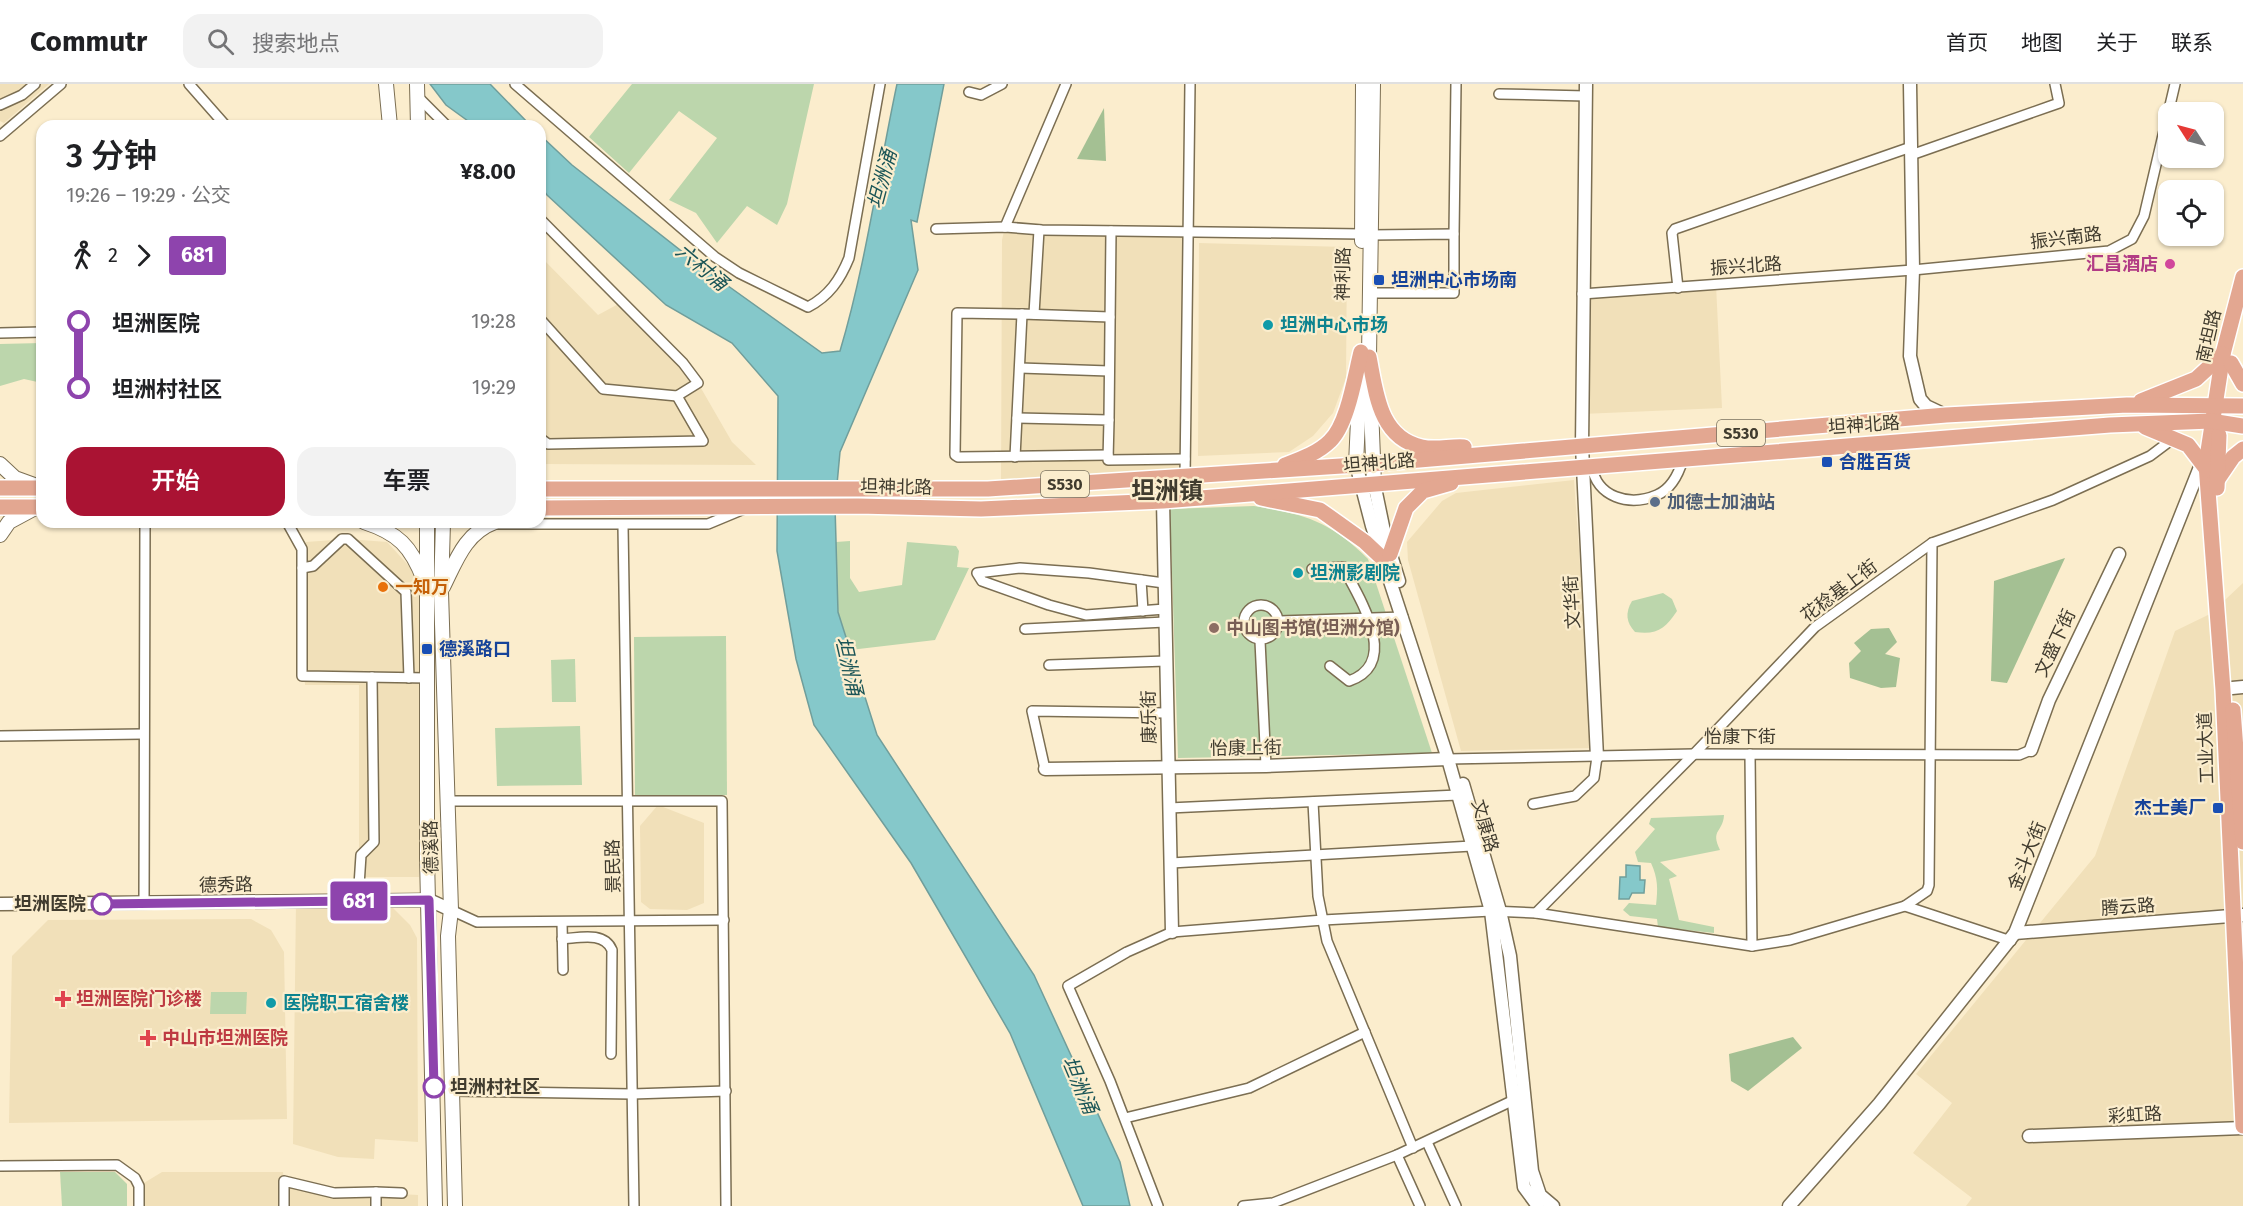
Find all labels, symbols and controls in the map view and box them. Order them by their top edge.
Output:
search box [183,14,603,68]
text: Commutr [30,25,147,58]
icon: search [204,25,237,58]
text: 搜索地点 [252,30,340,57]
text: 首页 [1946,30,1988,56]
text: 地图 [2021,30,2063,56]
text: 关于 [2096,30,2138,56]
text: 联系 [2171,30,2213,56]
north arrow [2158,102,2224,168]
map controls [2158,102,2224,246]
text: 3 分钟 [66,136,157,176]
water label: 坦洲涌 [863,145,902,211]
text: ¥8.00 [460,158,516,185]
button: locate [2158,180,2224,246]
text: 19:26 – 19:29 · 公交 [66,183,231,207]
street label: 振兴南路 [2029,223,2103,253]
icon: walk [66,239,99,272]
icon: forward [127,239,160,272]
water label: 六村涌 [671,239,734,297]
text: 681 [181,242,214,268]
text: 2 [108,243,118,267]
street label: 神利路 [1332,247,1354,301]
street label: 振兴北路 [1709,253,1783,279]
place label: 汇昌酒店 [2086,253,2158,275]
marker: 汇昌酒店 [2163,257,2177,271]
place label: 坦洲中心市场南 [1391,269,1517,291]
marker: 坦洲中心市场南 [1372,273,1386,287]
street label: 南坦路 [2192,307,2226,365]
text: 19:28 [471,309,516,333]
text: 坦洲医院 [112,310,200,337]
place label: 坦洲中心市场 [1280,314,1388,336]
marker: 坦洲中心市场 [1261,318,1275,332]
text: 19:29 [472,375,516,399]
text: 坦洲村社区 [112,376,222,403]
street label: 坦神北路 [1827,412,1901,438]
road number: S530 [1717,420,1765,446]
button: 开始 [66,447,285,516]
button: 车票 [297,447,516,516]
street label: 坦神北路 [1342,449,1416,477]
place label: 合胜百货 [1839,451,1911,473]
marker: 合胜百货 [1820,455,1834,469]
road number: S530 [1041,471,1089,497]
street label: 坦神北路 [860,475,932,499]
district label: 坦洲镇 [1131,477,1203,505]
place label: 加德士加油站 [1667,491,1775,513]
marker: 加德士加油站 [1648,495,1662,509]
street label: 花稔基上街 [1796,555,1882,627]
place label: 坦洲影剧院 [1310,562,1400,584]
marker: 坦洲影剧院 [1291,566,1305,580]
street label: 文华街 [1560,574,1584,630]
place label: 一知万 [395,576,449,598]
marker: 一知万 [376,580,390,594]
street label: 文盛下街 [2030,606,2080,680]
place label: 中山图书馆(坦洲分馆) [1226,617,1400,639]
marker: 中山图书馆(坦洲分馆) [1207,621,1221,635]
water label: 坦洲涌 [831,634,868,700]
place label: 德溪路口 [439,638,511,660]
marker: 德溪路口 [420,642,434,656]
street label: 康乐街 [1138,690,1160,744]
street label: 工业大道 [2194,712,2218,784]
street label: 怡康下街 [1704,726,1776,748]
street label: 怡康上街 [1210,736,1282,760]
street label: 文康路 [1467,797,1503,855]
place label: 杰士美厂 [2134,797,2206,819]
marker: 杰士美厂 [2211,801,2225,815]
street label: 金斗大街 [2003,819,2051,893]
street label: 德溪路 [420,820,442,874]
street label: 景民路 [602,839,624,893]
street label: 德秀路 [199,874,253,896]
line badge: 681 [324,882,394,920]
text: 681 [342,888,376,914]
place label: 坦洲医院 [14,893,86,915]
marker: 坦洲医院 [91,893,113,915]
street label: 腾云路 [2100,894,2156,920]
place label: 坦洲医院门诊楼 [76,988,202,1010]
marker: 坦洲医院门诊楼 [54,990,72,1008]
place label: 医院职工宿舍楼 [283,992,409,1014]
marker: 医院职工宿舍楼 [264,996,278,1010]
place label: 中山市坦洲医院 [162,1027,288,1049]
marker: 中山市坦洲医院 [139,1029,157,1047]
water label: 坦洲涌 [1057,1053,1104,1119]
marker: 坦洲村社区 [423,1076,445,1098]
place label: 坦洲村社区 [450,1076,540,1098]
street label: 彩虹路 [2107,1103,2163,1127]

